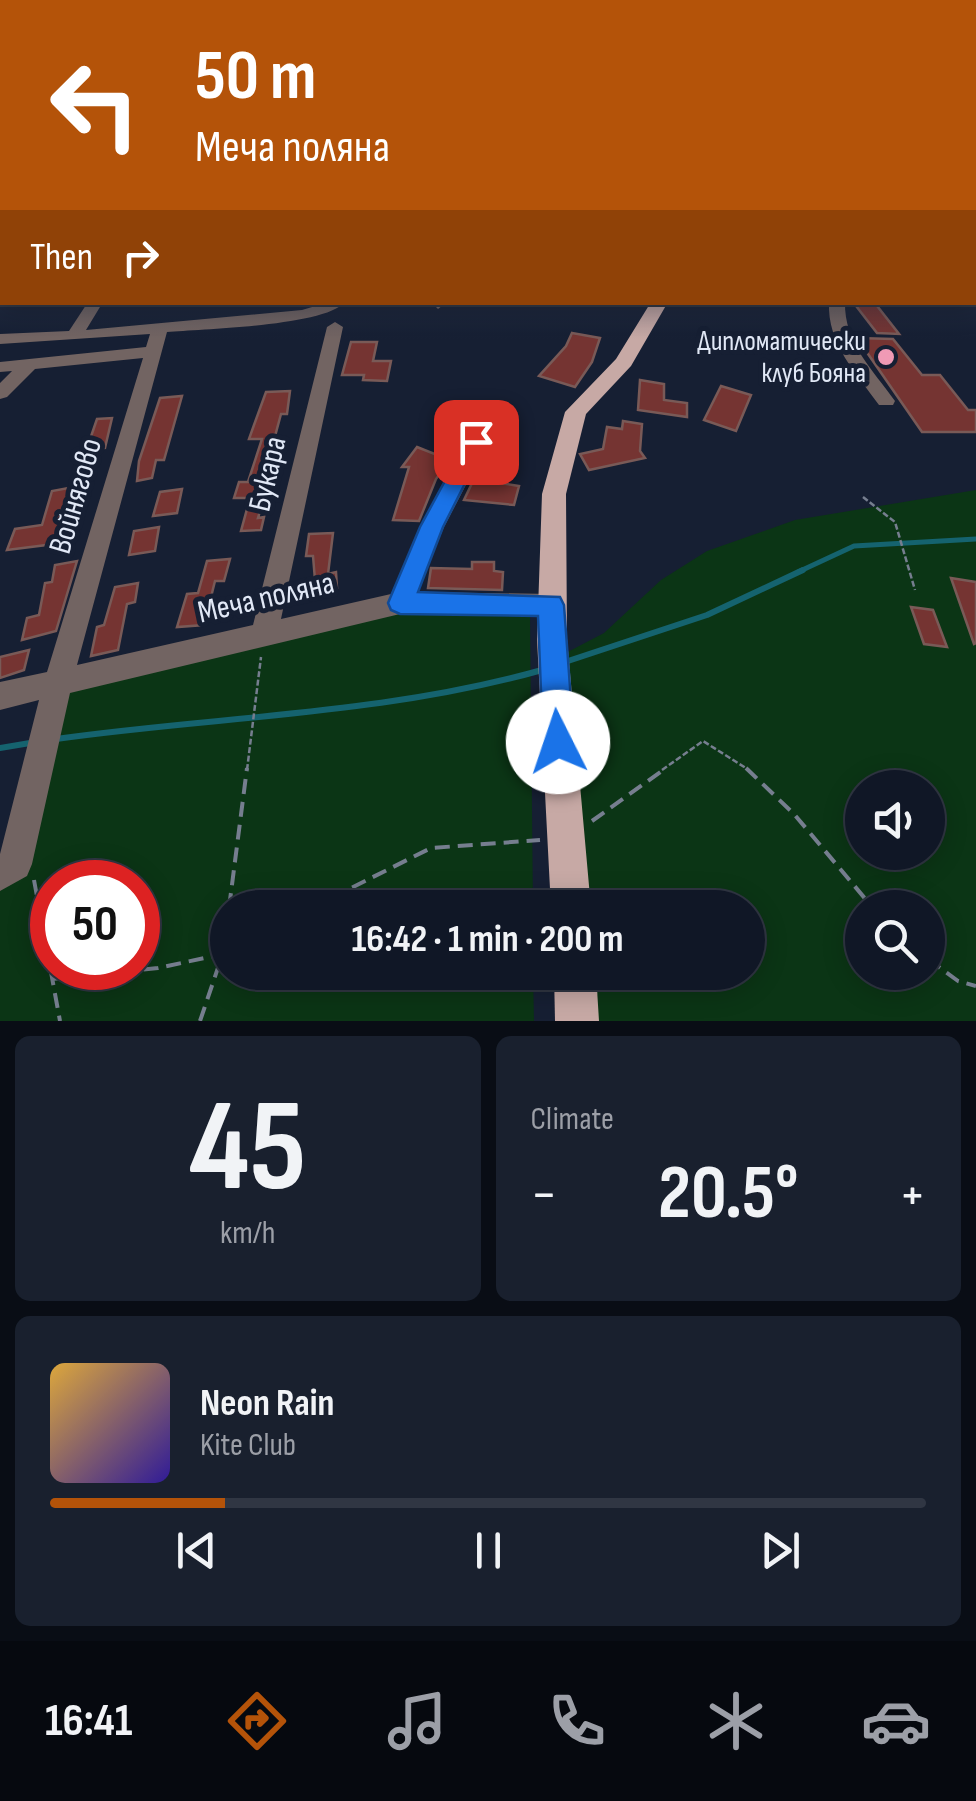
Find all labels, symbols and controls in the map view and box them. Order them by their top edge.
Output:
text: 50 m [195,35,316,119]
icon: left [30,40,160,170]
text: Меча поляна [195,120,390,175]
icon: right [113,230,168,285]
text: Then [30,235,93,280]
place label: Дипломатически клуб Бояна [697,325,866,390]
marker: Дипломатически клуб Бояна [875,346,897,368]
pin [434,400,519,485]
icon: arrive [449,415,504,470]
street label: Букара [240,433,296,515]
street label: Войнягово [41,434,111,558]
street label: Меча поляна [194,563,338,633]
position arrow [506,690,610,794]
map controls [845,770,945,990]
button: sound [845,770,945,870]
speed limit sign: 50 [30,860,160,990]
button: search [845,890,945,990]
text: 16:42 · 1 min · 200 m [351,917,624,962]
text: 45 [189,1071,307,1227]
text: Climate [531,1100,614,1139]
text: 20.5° [658,1149,798,1240]
text: − [531,1162,557,1229]
text: + [899,1162,926,1229]
text: km/h [220,1214,275,1253]
text: Neon Rain [200,1381,334,1426]
text: Kite Club [200,1426,296,1465]
icon: previous [169,1523,224,1578]
icon: pause [461,1523,516,1578]
icon: next [753,1523,808,1578]
icon: directions [222,1686,292,1756]
icon: music [382,1686,452,1756]
icon: phone [542,1686,612,1756]
icon: climate [701,1686,771,1756]
icon: car [861,1686,931,1756]
text: 16:41 [45,1694,132,1749]

